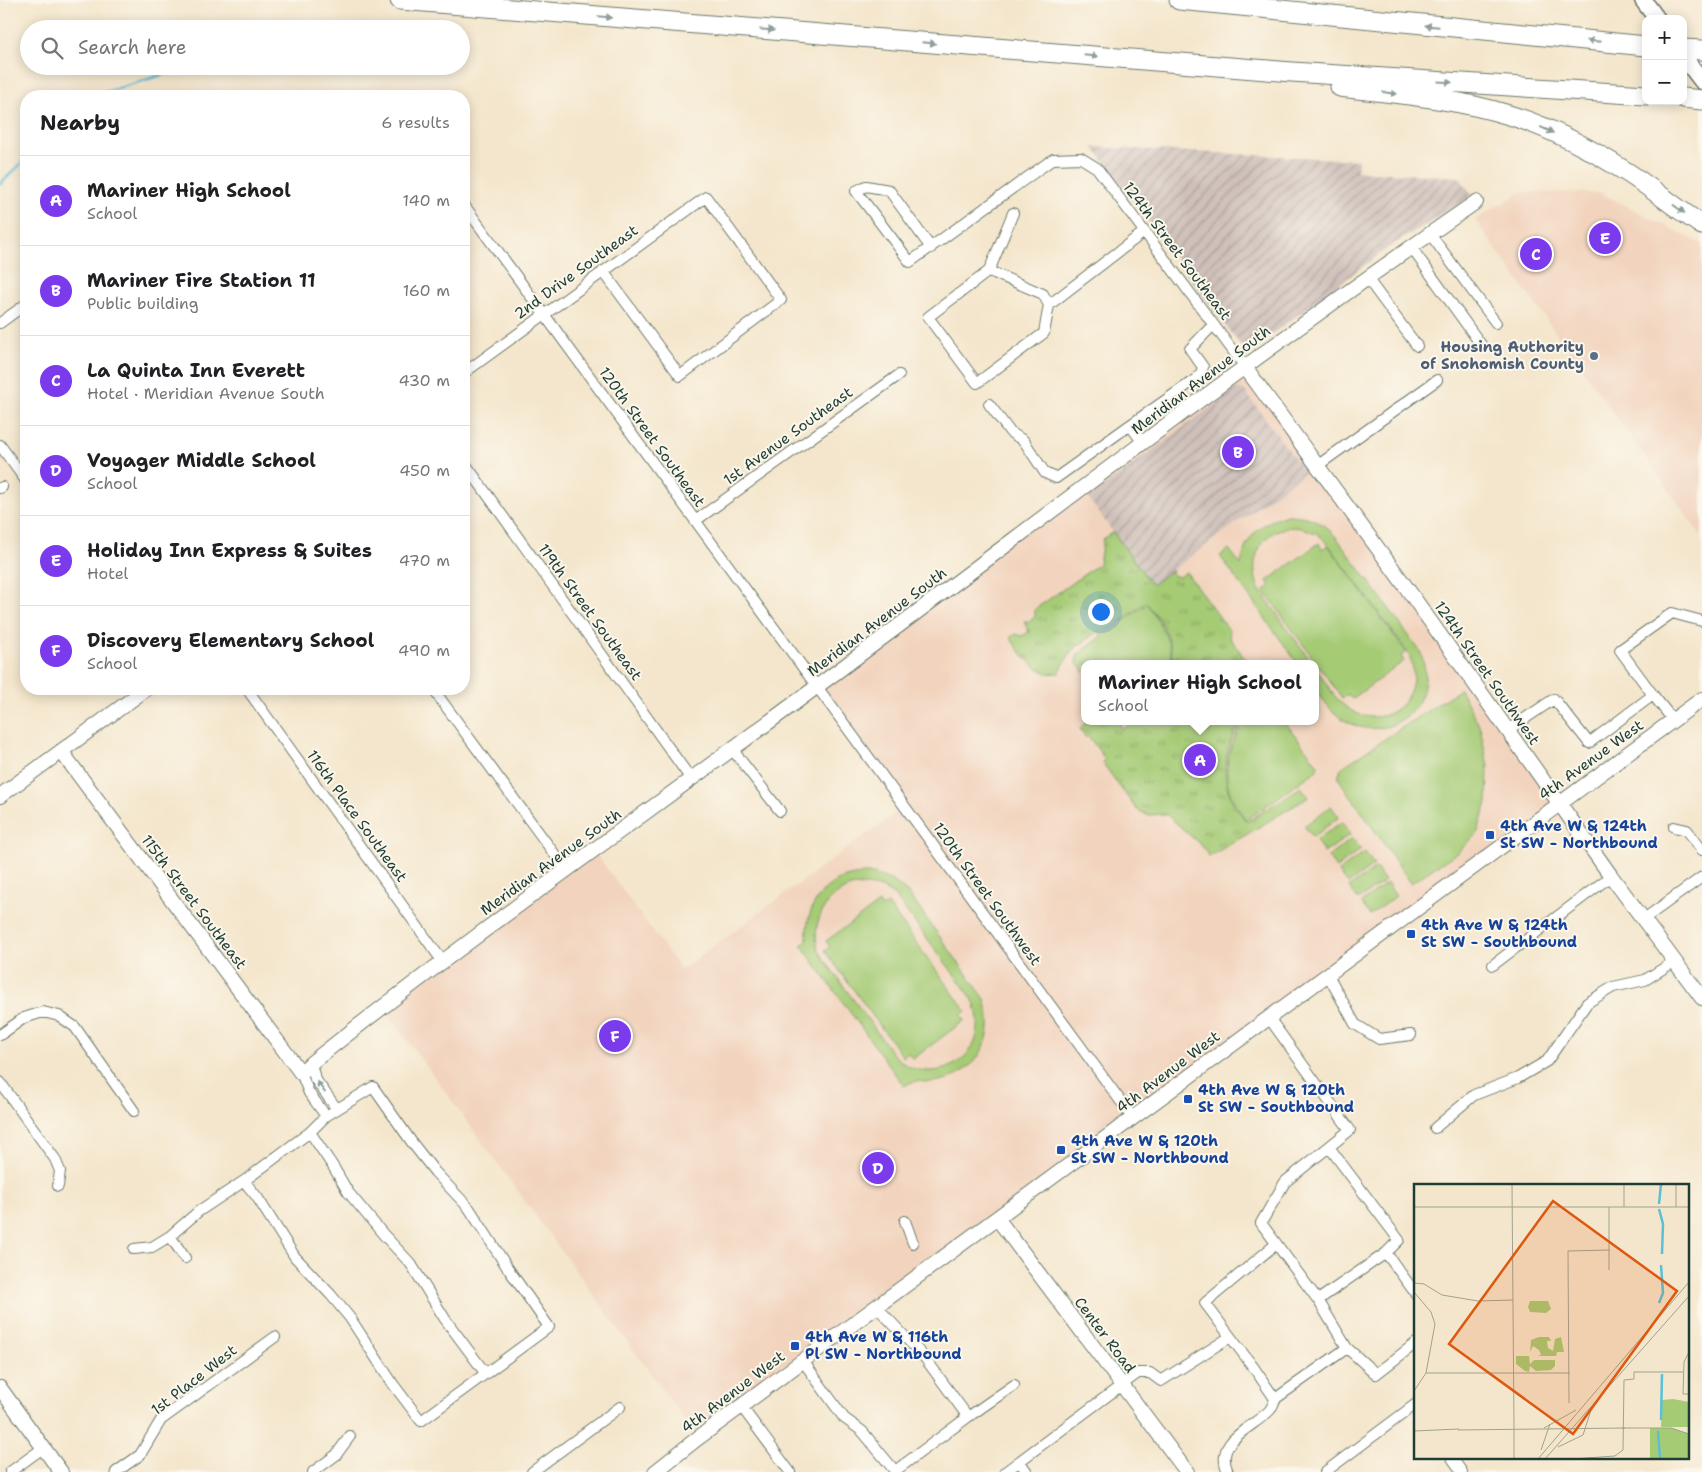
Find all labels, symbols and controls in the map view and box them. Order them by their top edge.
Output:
one-way arrow [598,13,614,21]
map controls [1642,15,1687,105]
button: + [1642,15,1687,60]
search box [20,20,470,75]
one-way arrow [1424,21,1440,29]
one-way arrow [760,26,776,34]
icon: search [38,34,66,62]
text: Search here [78,35,187,60]
one-way arrow [1585,37,1601,45]
one-way arrow [922,39,938,47]
one-way arrow [1084,52,1100,60]
button: − [1642,60,1687,105]
one-way arrow [1437,79,1453,87]
one-way arrow [1382,89,1398,97]
text: Nearby [40,109,120,137]
text: 6 results [381,112,450,133]
one-way arrow [1540,126,1555,134]
text: Mariner High School [87,178,291,203]
street label: 124th Street Southeast [1118,178,1236,324]
text: A [50,190,62,211]
text: 140 m [403,190,450,211]
text: School [87,203,137,224]
one-way arrow [1672,204,1685,214]
pin: E [1589,219,1621,257]
street label: 2nd Drive Southeast [510,220,642,324]
pin: C [1520,235,1552,273]
text: Mariner Fire Station 11 [87,268,316,293]
text: B [51,280,61,301]
text: 160 m [403,280,450,301]
text: Public building [87,293,199,314]
street label: Meridian Avenue South [1127,321,1275,439]
place label: Housing Authority of Snohomish County [1420,337,1584,374]
marker: Housing Authority of Snohomish County [1588,350,1600,362]
text: La Quinta Inn Everett [87,358,305,383]
street label: 120th Street Southeast [594,363,710,511]
text: C [51,370,61,391]
text: 430 m [399,370,450,391]
street label: 1st Avenue Southeast [719,382,857,490]
text: Hotel · Meridian Avenue South [87,383,325,404]
pin: B [1222,433,1254,471]
text: Voyager Middle School [87,448,316,473]
text: D [50,460,62,481]
text: 450 m [399,460,450,481]
text: School [87,473,137,494]
text: Holiday Inn Express & Suites [87,538,372,563]
street label: 119th Street Southeast [534,540,646,684]
text: E [51,550,61,571]
text: 470 m [399,550,450,571]
text: Hotel [87,563,128,584]
street label: Meridian Avenue South [803,563,951,681]
street label: 124th Street Southwest [1430,597,1544,749]
your location [1088,599,1114,625]
text: Discovery Elementary School [87,628,374,653]
text: F [51,640,61,661]
text: 490 m [398,640,450,661]
text: School [87,653,137,674]
popup [1081,660,1319,725]
text: Mariner High School [1098,670,1302,695]
text: School [1098,695,1148,716]
street label: 4th Avenue West [1535,715,1647,805]
pin: A [1184,741,1216,779]
street label: 116th Place Southeast [302,746,412,886]
street label: Meridian Avenue South [476,804,626,920]
place label: 4th Ave W & 124th St SW - Northbound [1500,816,1658,853]
street label: 120th Street Southwest [928,819,1046,969]
marker: 4th Ave W & 124th St SW - Northbound [1484,829,1496,841]
street label: 115th Street Southeast [137,831,251,973]
place label: 4th Ave W & 124th St SW - Southbound [1421,915,1577,952]
marker: 4th Ave W & 124th St SW - Southbound [1405,928,1417,940]
pin: F [599,1017,631,1055]
street label: 4th Avenue West [1112,1026,1224,1118]
place label: 4th Ave W & 120th St SW - Southbound [1198,1080,1354,1117]
one-way arrow [316,1081,326,1094]
marker: 4th Ave W & 120th St SW - Southbound [1182,1093,1194,1105]
place label: 4th Ave W & 120th St SW - Northbound [1071,1131,1229,1168]
marker: 4th Ave W & 120th St SW - Northbound [1055,1144,1067,1156]
pin: D [862,1149,894,1187]
inset map [1414,1184,1690,1460]
street label: Center Road [1070,1293,1141,1378]
place label: 4th Ave W & 116th Pl SW - Northbound [805,1327,962,1364]
street label: 1st Place West [147,1340,241,1420]
marker: 4th Ave W & 116th Pl SW - Northbound [789,1340,801,1352]
street label: 4th Avenue West [677,1346,789,1438]

